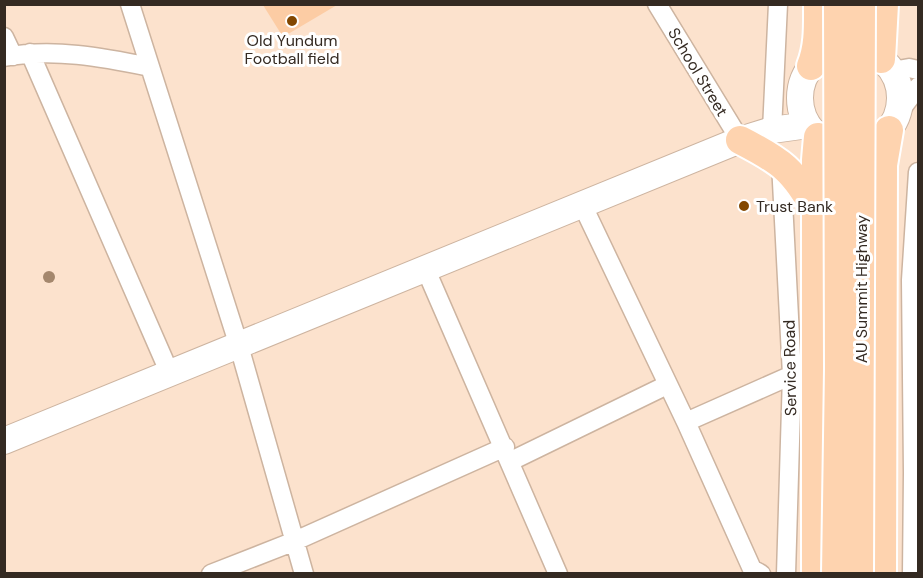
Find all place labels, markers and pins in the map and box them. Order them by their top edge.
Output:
marker: Old Yundum Football field [285,14,299,28]
place label: Old Yundum Football field [245,30,339,69]
place label: Trust Bank [756,196,833,217]
marker: Trust Bank [737,199,751,213]

